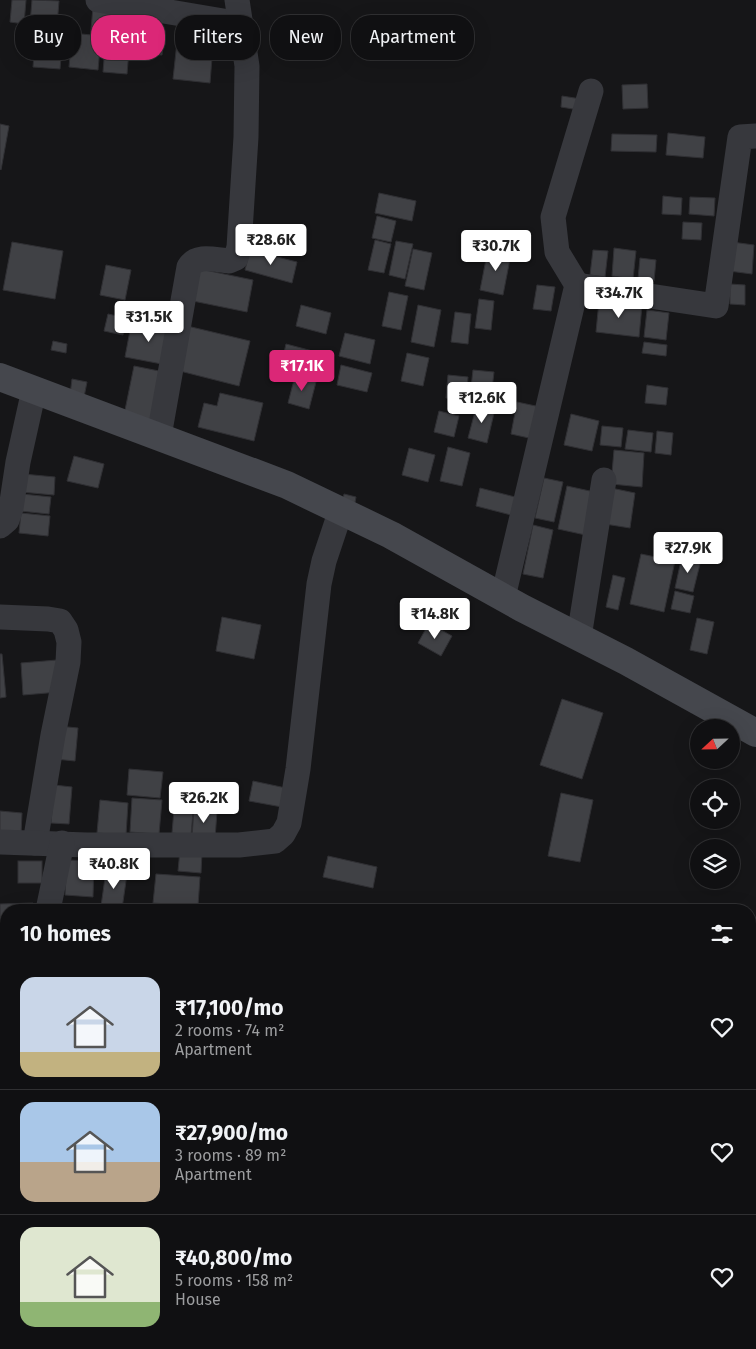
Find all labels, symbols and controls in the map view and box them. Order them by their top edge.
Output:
chip: Buy [15,15,81,60]
chip: Rent [91,15,165,60]
chip: Filters [175,15,260,60]
chip: New [270,15,341,60]
chip: Apartment [351,15,474,60]
pin: ₹28.6K [230,224,312,266]
text: ₹28.6K [246,230,296,249]
pin: ₹30.7K [455,230,537,272]
text: ₹30.7K [472,236,520,255]
pin: ₹34.7K [578,276,660,319]
text: ₹34.7K [595,283,643,302]
pin: ₹31.5K [108,300,190,343]
text: ₹31.5K [126,307,172,326]
pin: ₹17.1K [261,350,343,392]
text: ₹17.1K [280,356,324,375]
pin: ₹12.6K [441,382,523,424]
text: ₹12.6K [458,388,506,407]
pin: ₹27.9K [647,532,729,574]
text: ₹27.9K [665,538,711,557]
pin: ₹14.8K [394,598,476,640]
text: ₹14.8K [411,604,459,623]
north arrow [690,719,740,769]
map controls [690,719,740,889]
button: locate [690,779,740,829]
pin: ₹26.2K [163,782,245,824]
text: ₹26.2K [180,788,228,807]
button: layers [690,839,740,889]
pin: ₹40.8K [73,848,155,890]
text: ₹40.8K [89,854,139,873]
icon: filters [708,920,736,948]
text: 10 homes [20,921,111,947]
text: ₹17,100/mo [175,995,284,1021]
icon: home [60,997,120,1057]
icon: heart [708,1013,736,1041]
text: 2 rooms · 74 m² [175,1021,284,1040]
text: Apartment [175,1040,252,1059]
text: ₹27,900/mo [175,1120,288,1146]
icon: home [60,1122,120,1182]
icon: heart [708,1138,736,1166]
text: 3 rooms · 89 m² [175,1146,286,1165]
text: Apartment [175,1165,252,1184]
text: ₹40,800/mo [175,1245,292,1271]
icon: home [60,1247,120,1307]
icon: heart [708,1263,736,1291]
text: 5 rooms · 158 m² [175,1271,293,1290]
text: House [175,1290,221,1309]

